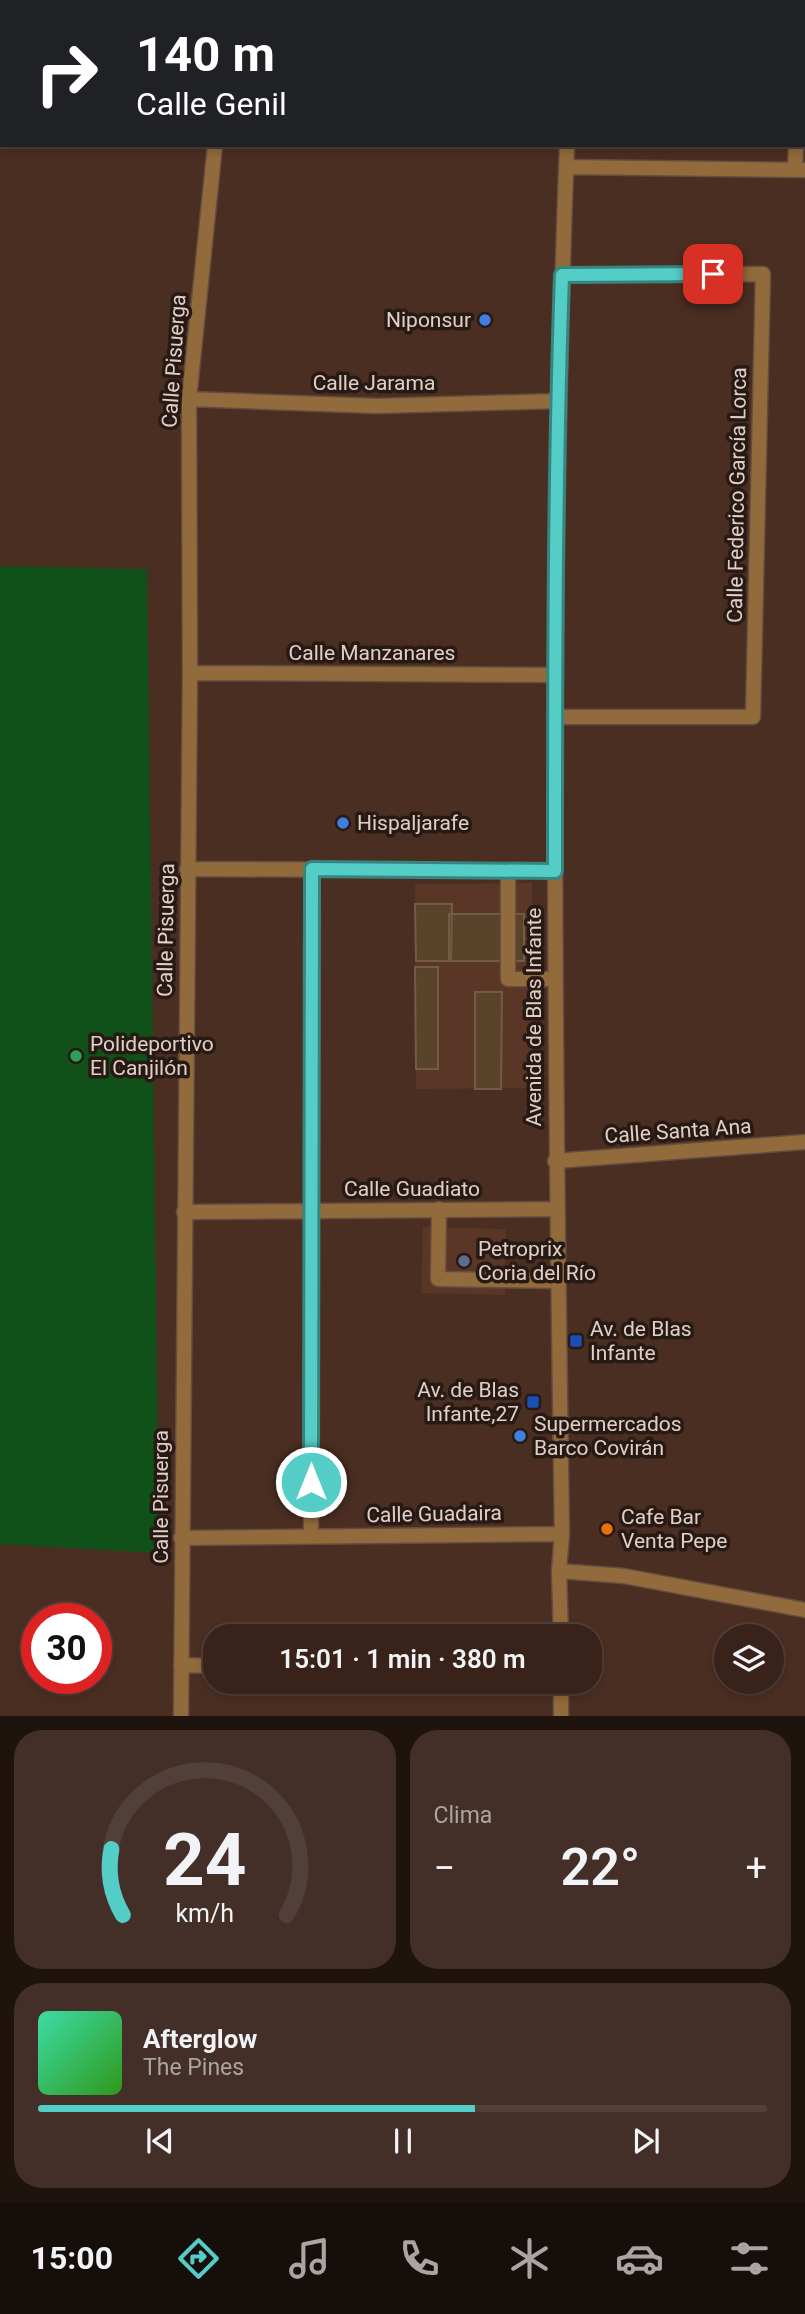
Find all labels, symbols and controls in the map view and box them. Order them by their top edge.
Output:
text: 140 m [136,26,275,83]
icon: right [21,28,112,119]
text: Calle Genil [136,85,287,123]
pin [683,244,743,304]
icon: arrive [694,255,732,293]
street label: Calle Pisuerga [157,293,191,429]
place label: Niponsur [386,308,471,332]
marker: Niponsur [477,312,493,328]
street label: Calle Federico García Lorca [723,367,751,623]
street label: Calle Jarama [313,371,435,395]
street label: Calle Manzanares [289,641,455,665]
place label: Hispaljarafe [357,811,469,835]
marker: Hispaljarafe [335,815,351,831]
street label: Calle Pisuerga [153,863,179,997]
street label: Avenida de Blas Infante [522,907,546,1127]
place label: Polideportivo El Canjilón [90,1032,214,1080]
marker: Polideportivo El Canjilón [68,1048,84,1064]
street label: Calle Santa Ana [604,1114,752,1148]
street label: Calle Guadiato [344,1177,480,1201]
place label: Petroprix Coria del Río [478,1237,596,1285]
marker: Petroprix Coria del Río [456,1253,472,1269]
place label: Av. de Blas Infante [590,1317,692,1365]
marker: Av. de Blas Infante [568,1333,584,1349]
place label: Av. de Blas Infante,27 [417,1378,519,1426]
marker: Av. de Blas Infante,27 [525,1394,541,1410]
place label: Supermercados Barco Covirán [534,1412,682,1460]
marker: Supermercados Barco Covirán [512,1428,528,1444]
street label: Calle Pisuerga [149,1430,173,1564]
position arrow [274,1445,348,1519]
street label: Calle Guadaira [366,1501,502,1527]
place label: Cafe Bar Venta Pepe [621,1505,727,1553]
marker: Cafe Bar Venta Pepe [599,1521,615,1537]
speed limit sign: 30 [21,1603,112,1694]
map controls [714,1624,784,1694]
button: layers [714,1624,784,1694]
text: 15:01 · 1 min · 380 m [279,1644,526,1674]
text: Clima [434,1802,492,1829]
text: 24 [163,1818,247,1904]
text: 22° [561,1837,640,1898]
text: − [434,1846,455,1890]
text: + [745,1846,767,1890]
text: km/h [175,1899,234,1928]
text: Afterglow [143,2024,257,2054]
text: The Pines [143,2054,244,2081]
icon: previous [141,2122,179,2160]
icon: pause [384,2122,422,2160]
icon: next [627,2122,665,2160]
icon: directions [174,2234,223,2283]
icon: music [285,2234,334,2283]
icon: phone [395,2234,444,2283]
icon: climate [505,2234,554,2283]
icon: car [615,2234,664,2283]
icon: filters [725,2234,774,2283]
text: 15:00 [31,2239,113,2277]

